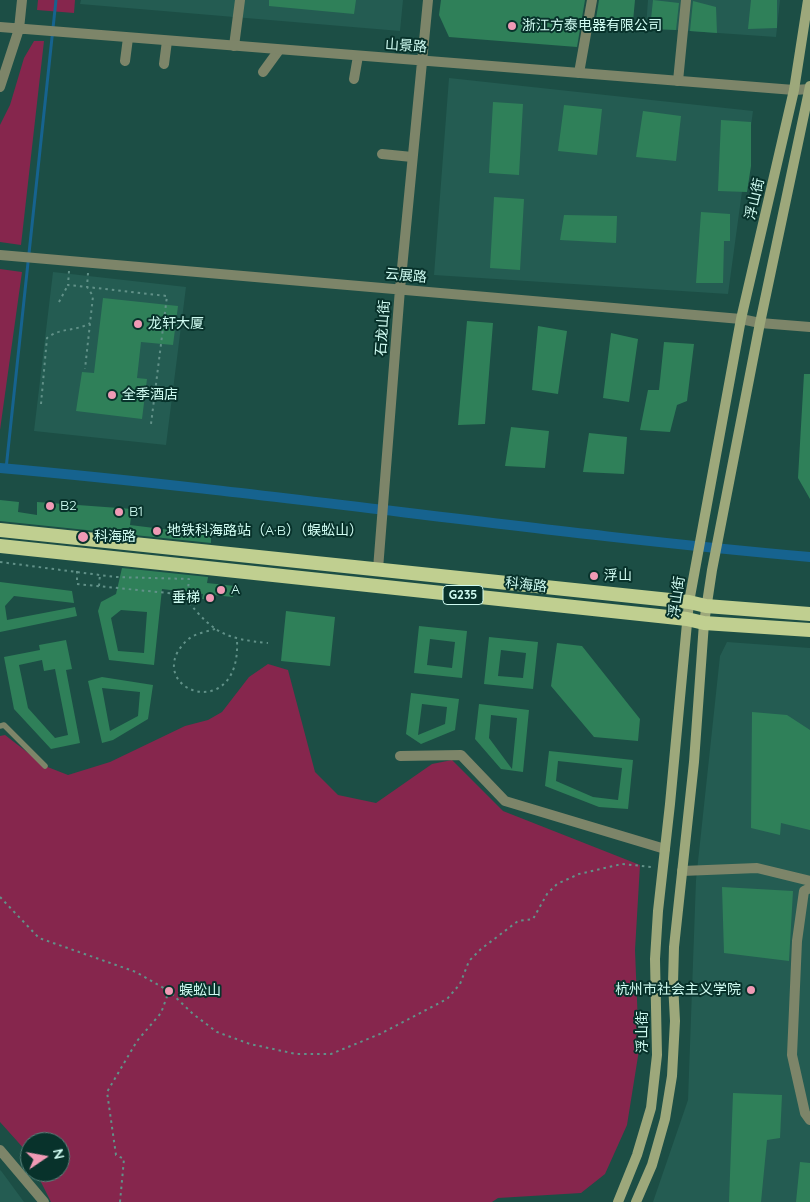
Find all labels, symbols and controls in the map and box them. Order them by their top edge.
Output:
place label: 浙江方泰电器有限公司 [522,18,662,34]
marker: 浙江方泰电器有限公司 [506,20,518,32]
street label: 山景路 [384,36,428,56]
street label: 浮山街 [742,177,768,221]
street label: 云展路 [384,266,428,286]
street label: 石龙山街 [373,299,393,357]
place label: 龙轩大厦 [148,316,204,332]
marker: 龙轩大厦 [132,318,144,330]
place label: 全季酒店 [122,387,178,403]
marker: 全季酒店 [106,389,118,401]
place label: B2 [60,498,77,514]
marker: B2 [44,500,56,512]
place label: B1 [129,504,143,520]
marker: B1 [113,506,125,518]
place label: 地铁科海路站（A·B）（蜈蚣山） [167,523,363,539]
marker: 地铁科海路站（A·B）（蜈蚣山） [151,525,163,537]
place label: 科海路 [94,529,136,545]
marker: 科海路 [76,530,90,544]
place label: 浮山 [604,568,632,584]
marker: 浮山 [588,570,600,582]
street label: 科海路 [504,574,548,596]
street label: 浮山街 [666,575,688,619]
place label: A [231,582,240,598]
marker: A [215,584,227,596]
road number: G235 [443,586,483,604]
place label: 垂梯 [172,590,200,606]
marker: 垂梯 [204,592,216,604]
place label: 杭州市社会主义学院 [615,982,741,998]
place label: 蜈蚣山 [179,983,221,999]
marker: 杭州市社会主义学院 [745,984,757,996]
marker: 蜈蚣山 [163,985,175,997]
street label: 浮山街 [635,1011,651,1053]
north arrow [20,1132,70,1182]
text: N [49,1147,69,1161]

